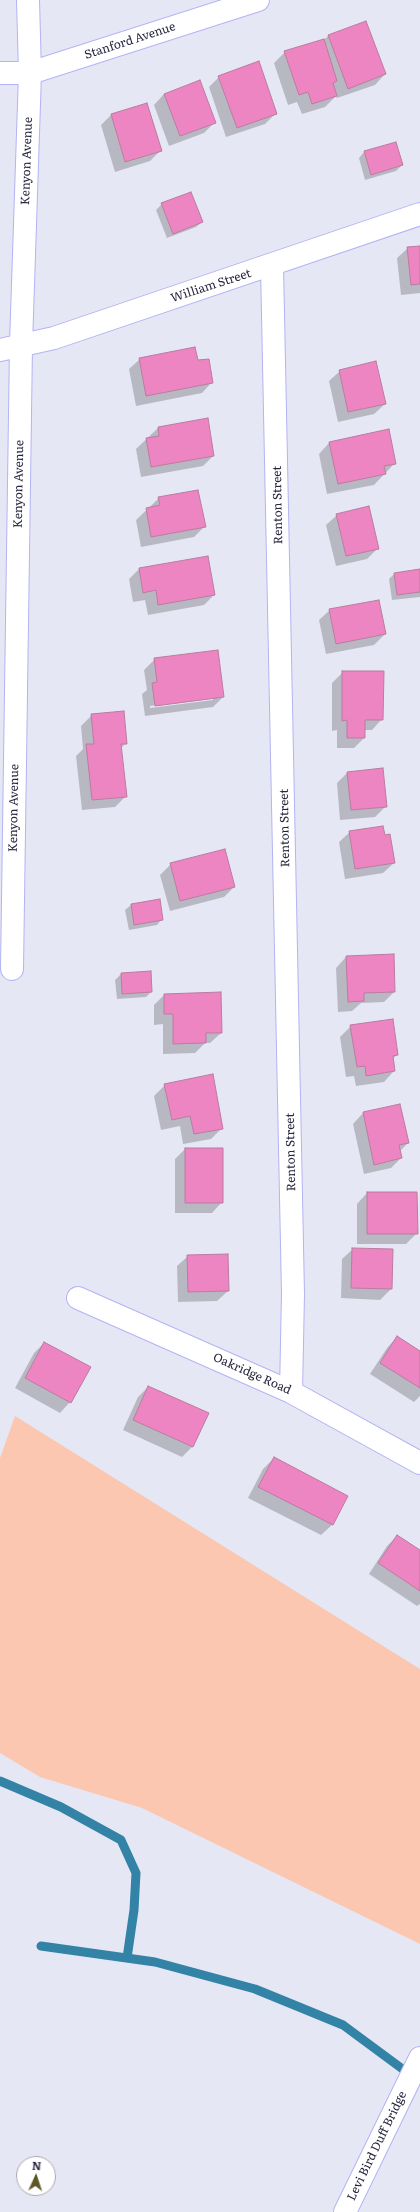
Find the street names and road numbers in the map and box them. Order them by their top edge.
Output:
street label: Stanford Avenue [83,19,177,63]
street label: Kenyon Avenue [18,117,36,205]
street label: William Street [169,266,253,306]
street label: Kenyon Avenue [11,440,27,528]
street label: Renton Street [270,466,286,544]
street label: Kenyon Avenue [6,764,22,852]
street label: Renton Street [277,789,293,867]
street label: Renton Street [283,1113,299,1191]
street label: Oakridge Road [211,1350,293,1398]
street label: Levi Bird Duff Bridge [344,2089,410,2203]

